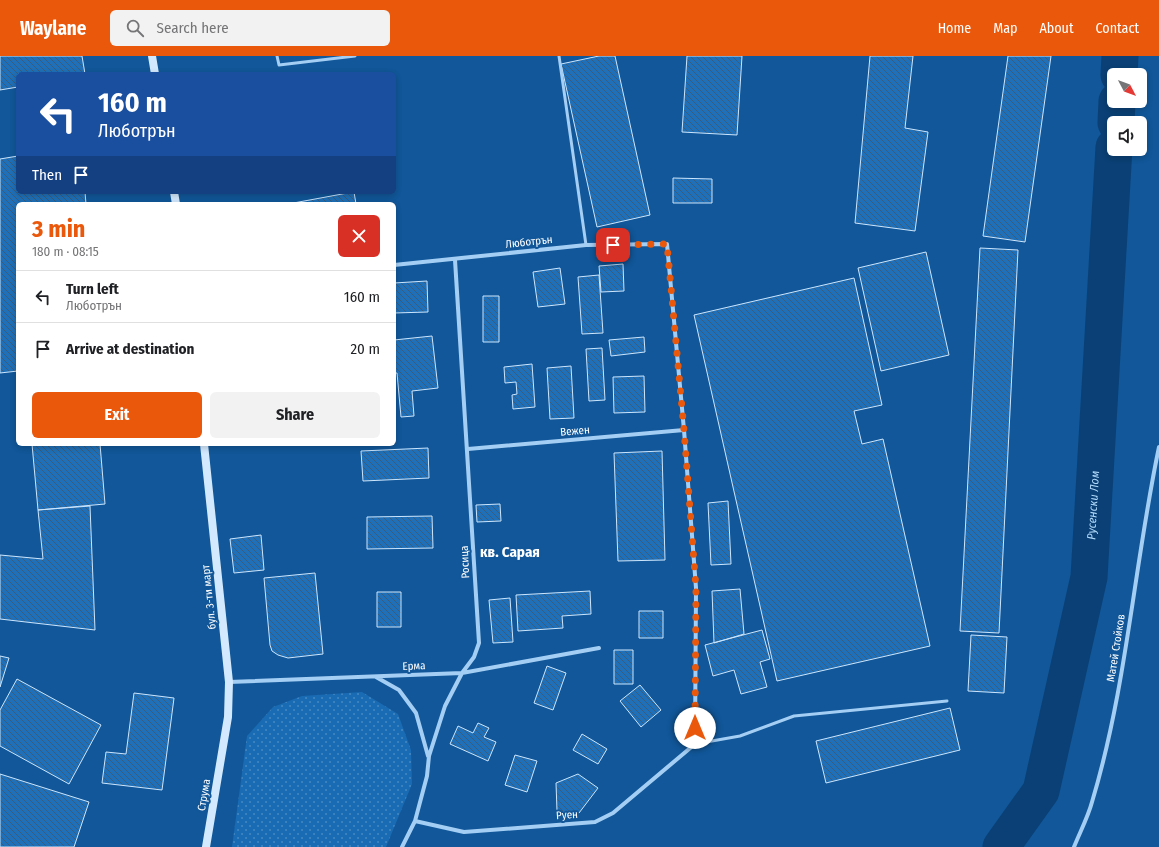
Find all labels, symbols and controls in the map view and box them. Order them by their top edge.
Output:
search box [110,10,390,46]
text: Waylane [20,17,86,40]
icon: search [124,17,146,39]
text: Search here [156,19,229,37]
text: Home [938,20,971,37]
text: Map [993,20,1017,37]
text: About [1039,20,1074,37]
text: Contact [1096,20,1139,37]
north arrow [1107,68,1147,108]
map controls [1107,68,1147,156]
text: 160 m [98,86,167,119]
icon: left [32,88,84,140]
button: sound [1107,116,1147,156]
text: Люботрън [98,120,176,142]
icon: arrive [70,164,92,186]
text: Then [32,166,62,184]
text: 3 min [32,215,85,243]
button: close [338,215,380,257]
pin [596,228,630,262]
street label: Люботрън [505,233,553,251]
icon: arrive [602,234,624,256]
text: 180 m · 08:15 [32,244,99,259]
text: Turn left [66,280,119,298]
icon: left [32,286,54,308]
text: 160 m [344,288,380,306]
text: Люботрън [66,298,122,313]
icon: arrive [32,338,54,360]
text: Arrive at destination [66,340,194,358]
text: 20 m [351,340,380,358]
button: Exit [32,392,202,438]
button: Share [210,392,380,438]
street label: Вежен [560,423,590,439]
water label: Русенски Лом [1084,470,1102,540]
district label: кв. Сарая [480,543,540,561]
street label: Росица [458,545,472,579]
street label: бул. 3-ти март [199,564,219,630]
street label: Матей Стойков [1104,613,1128,683]
street label: Ерма [402,659,426,673]
position arrow [674,707,716,749]
street label: Струма [195,778,213,812]
street label: Руен [556,808,578,822]

